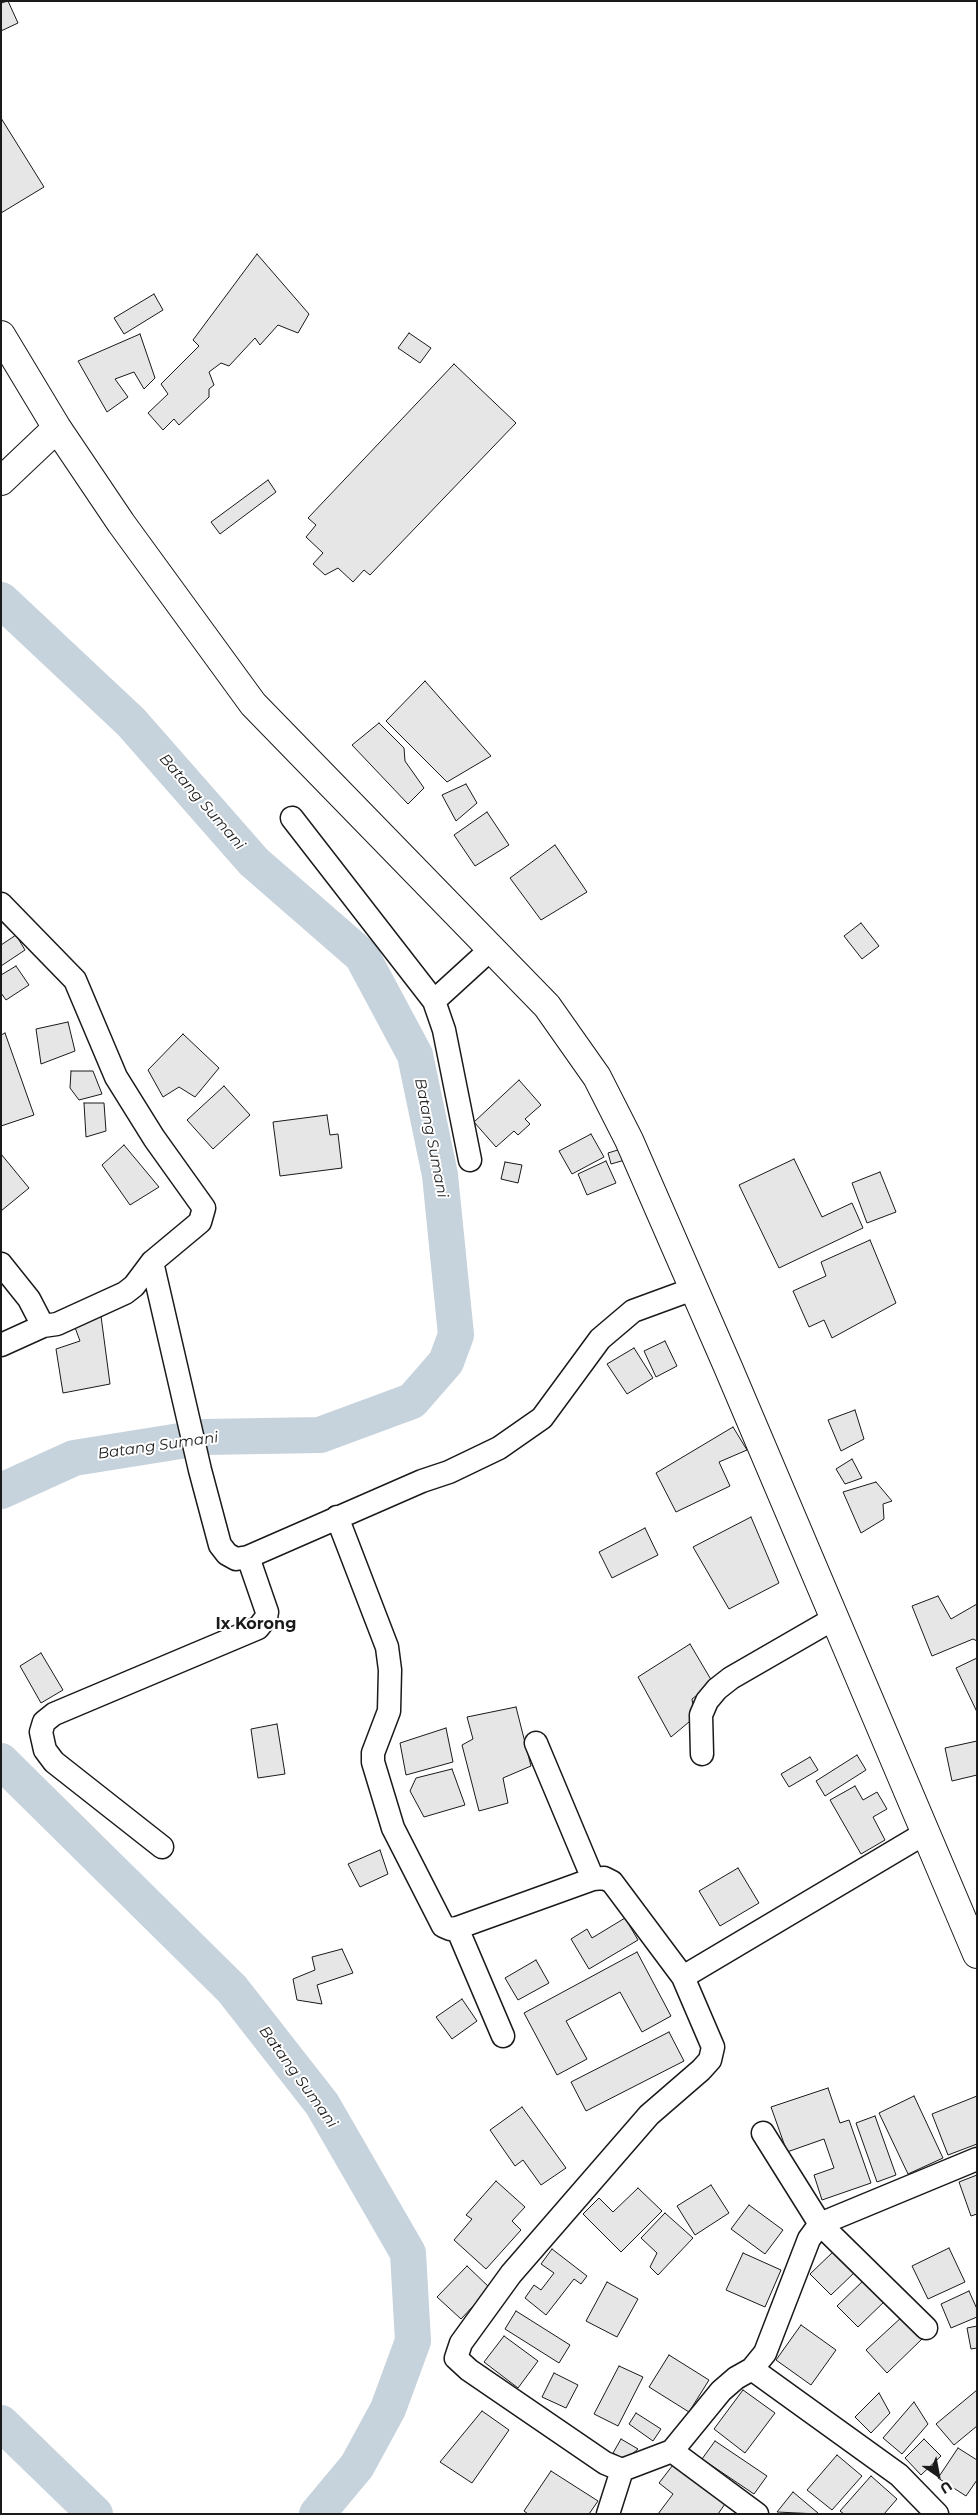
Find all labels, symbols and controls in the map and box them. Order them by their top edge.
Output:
water label: Batang Sumani [155,750,249,854]
water label: Batang Sumani [411,1077,451,1199]
water label: Batang Sumani [97,1429,219,1463]
district label: Ix Korong [216,1614,296,1634]
water label: Batang Sumani [255,2023,341,2131]
north arrow [913,2450,963,2500]
text: U [937,2477,956,2498]

